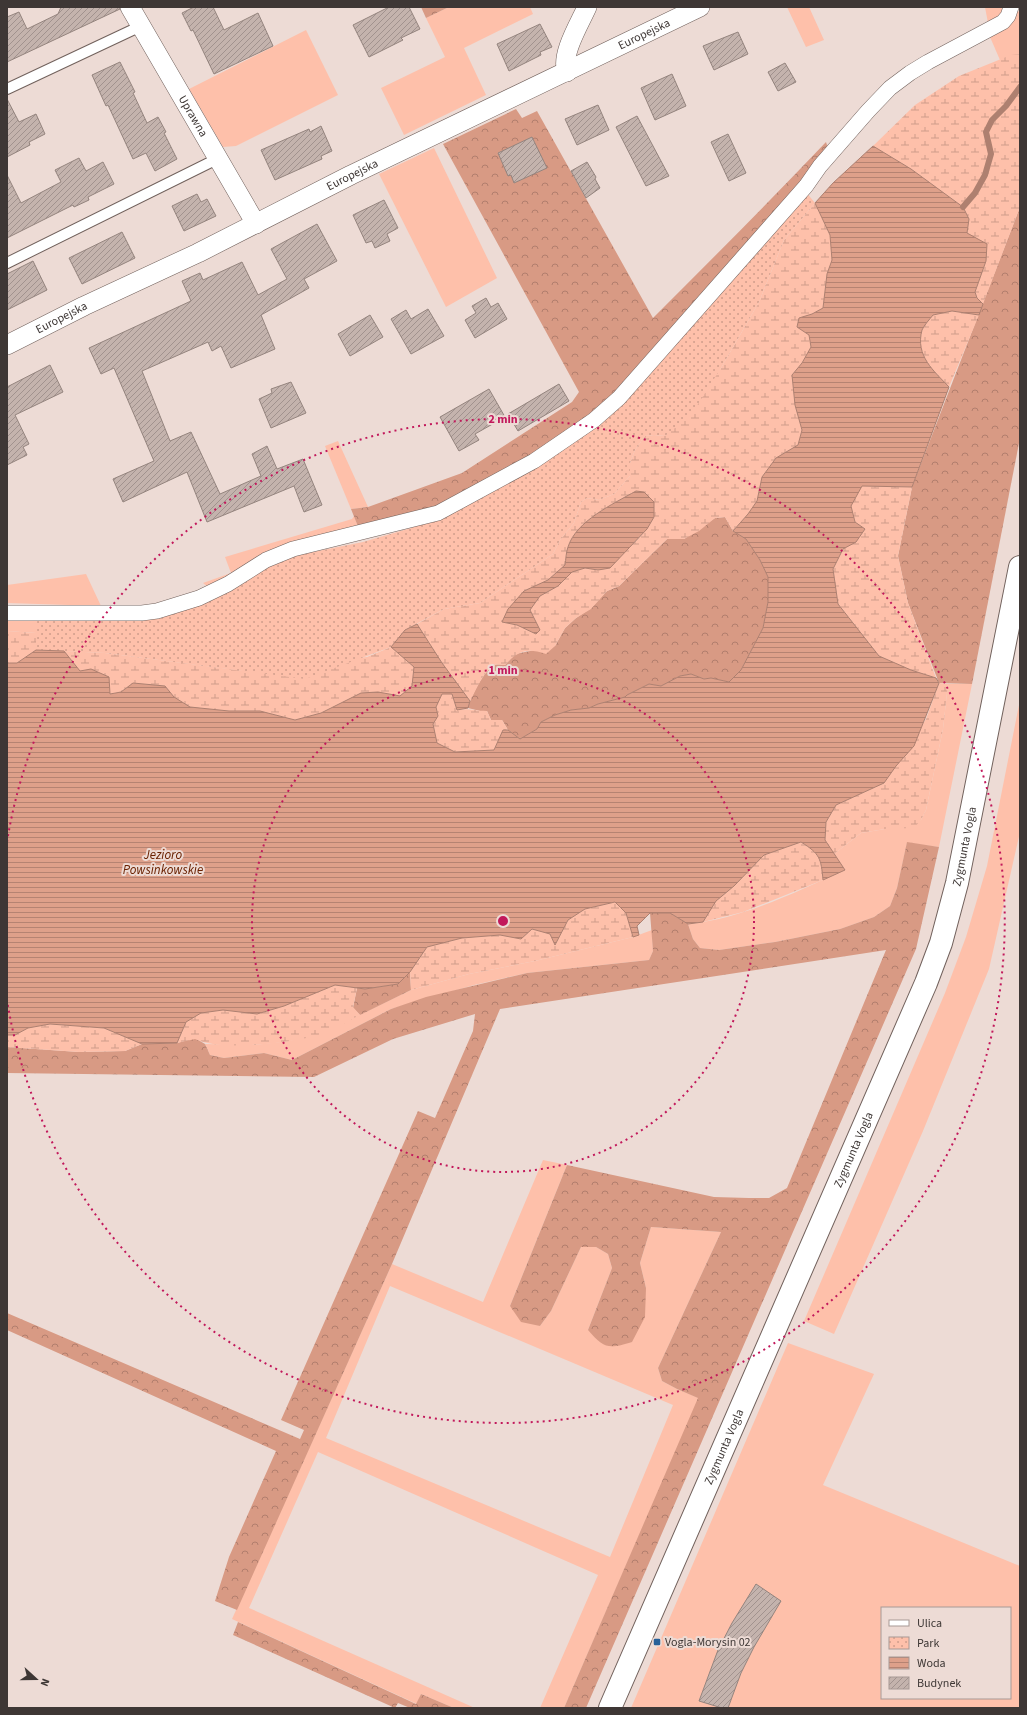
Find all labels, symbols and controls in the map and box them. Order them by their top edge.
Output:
street label: Europejska [615,15,673,54]
street label: Uprawna [174,92,212,140]
street label: Europejska [324,155,381,195]
street label: Europejska [33,298,90,338]
text: 2 min [488,411,518,428]
text: 1 min [488,662,518,679]
street label: Zygmunta Vogla [948,805,981,888]
water label: Jezioro Powsinkowskie [123,846,203,879]
centre of rings [496,914,510,928]
street label: Zygmunta Vogla [830,1109,878,1190]
street label: Zygmunta Vogla [700,1406,748,1487]
legend [881,1607,1011,1699]
text: Ulica [917,1615,942,1632]
place label: Vogla-Morysin 02 [665,1634,751,1651]
text: Park [917,1635,939,1652]
marker: Vogla-Morysin 02 [652,1637,662,1647]
text: Woda [917,1655,946,1672]
north arrow [16,1659,56,1699]
text: Budynek [917,1675,961,1692]
text: N [37,1676,53,1689]

